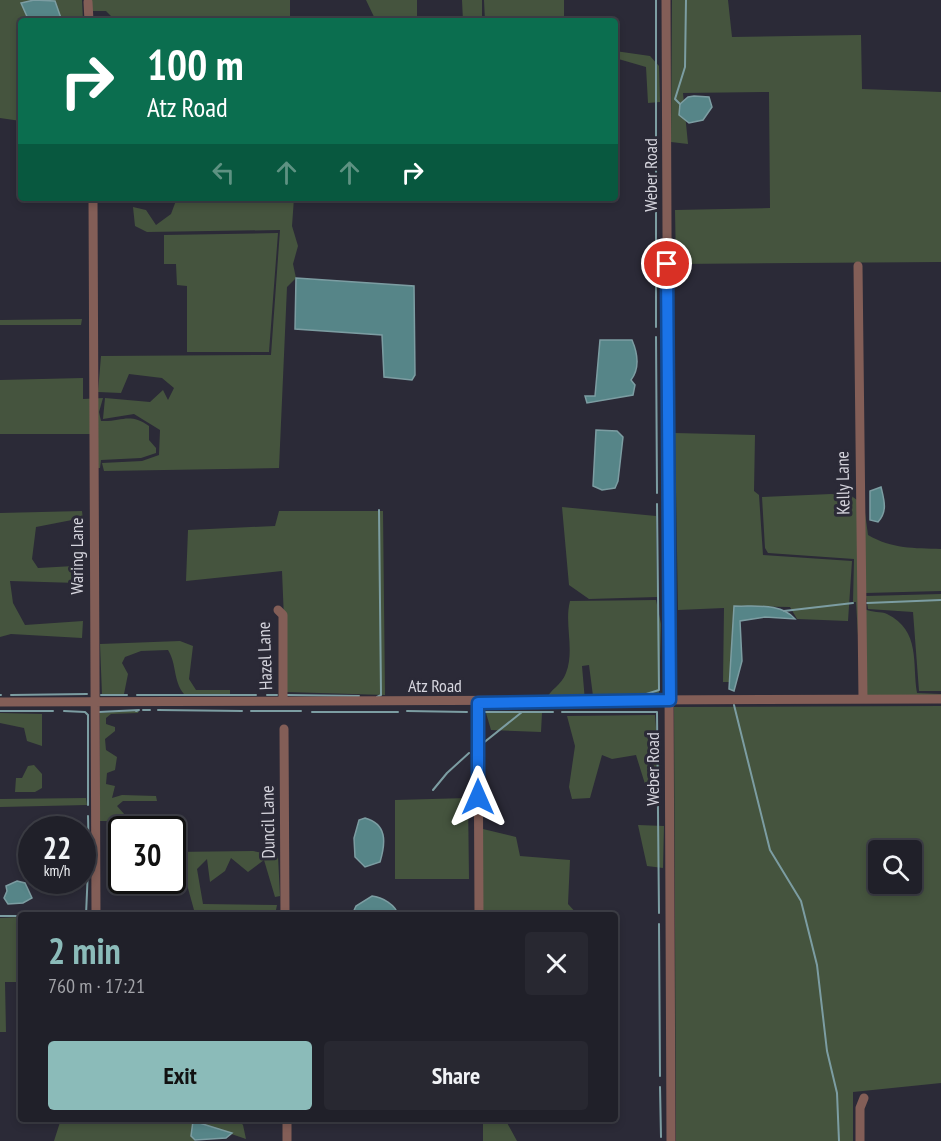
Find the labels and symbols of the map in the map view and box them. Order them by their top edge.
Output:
street label: Weber Road [639,138,662,212]
pin [641,238,692,289]
street label: Kelly Lane [830,451,855,515]
street label: Waring Lane [65,518,88,594]
street label: Hazel Lane [252,621,277,691]
street label: Atz Road [408,674,462,697]
street label: Weber Road [641,732,664,806]
position arrow [446,765,510,829]
street label: Duncil Lane [255,785,280,859]
speed limit sign: 30 [108,816,186,894]

